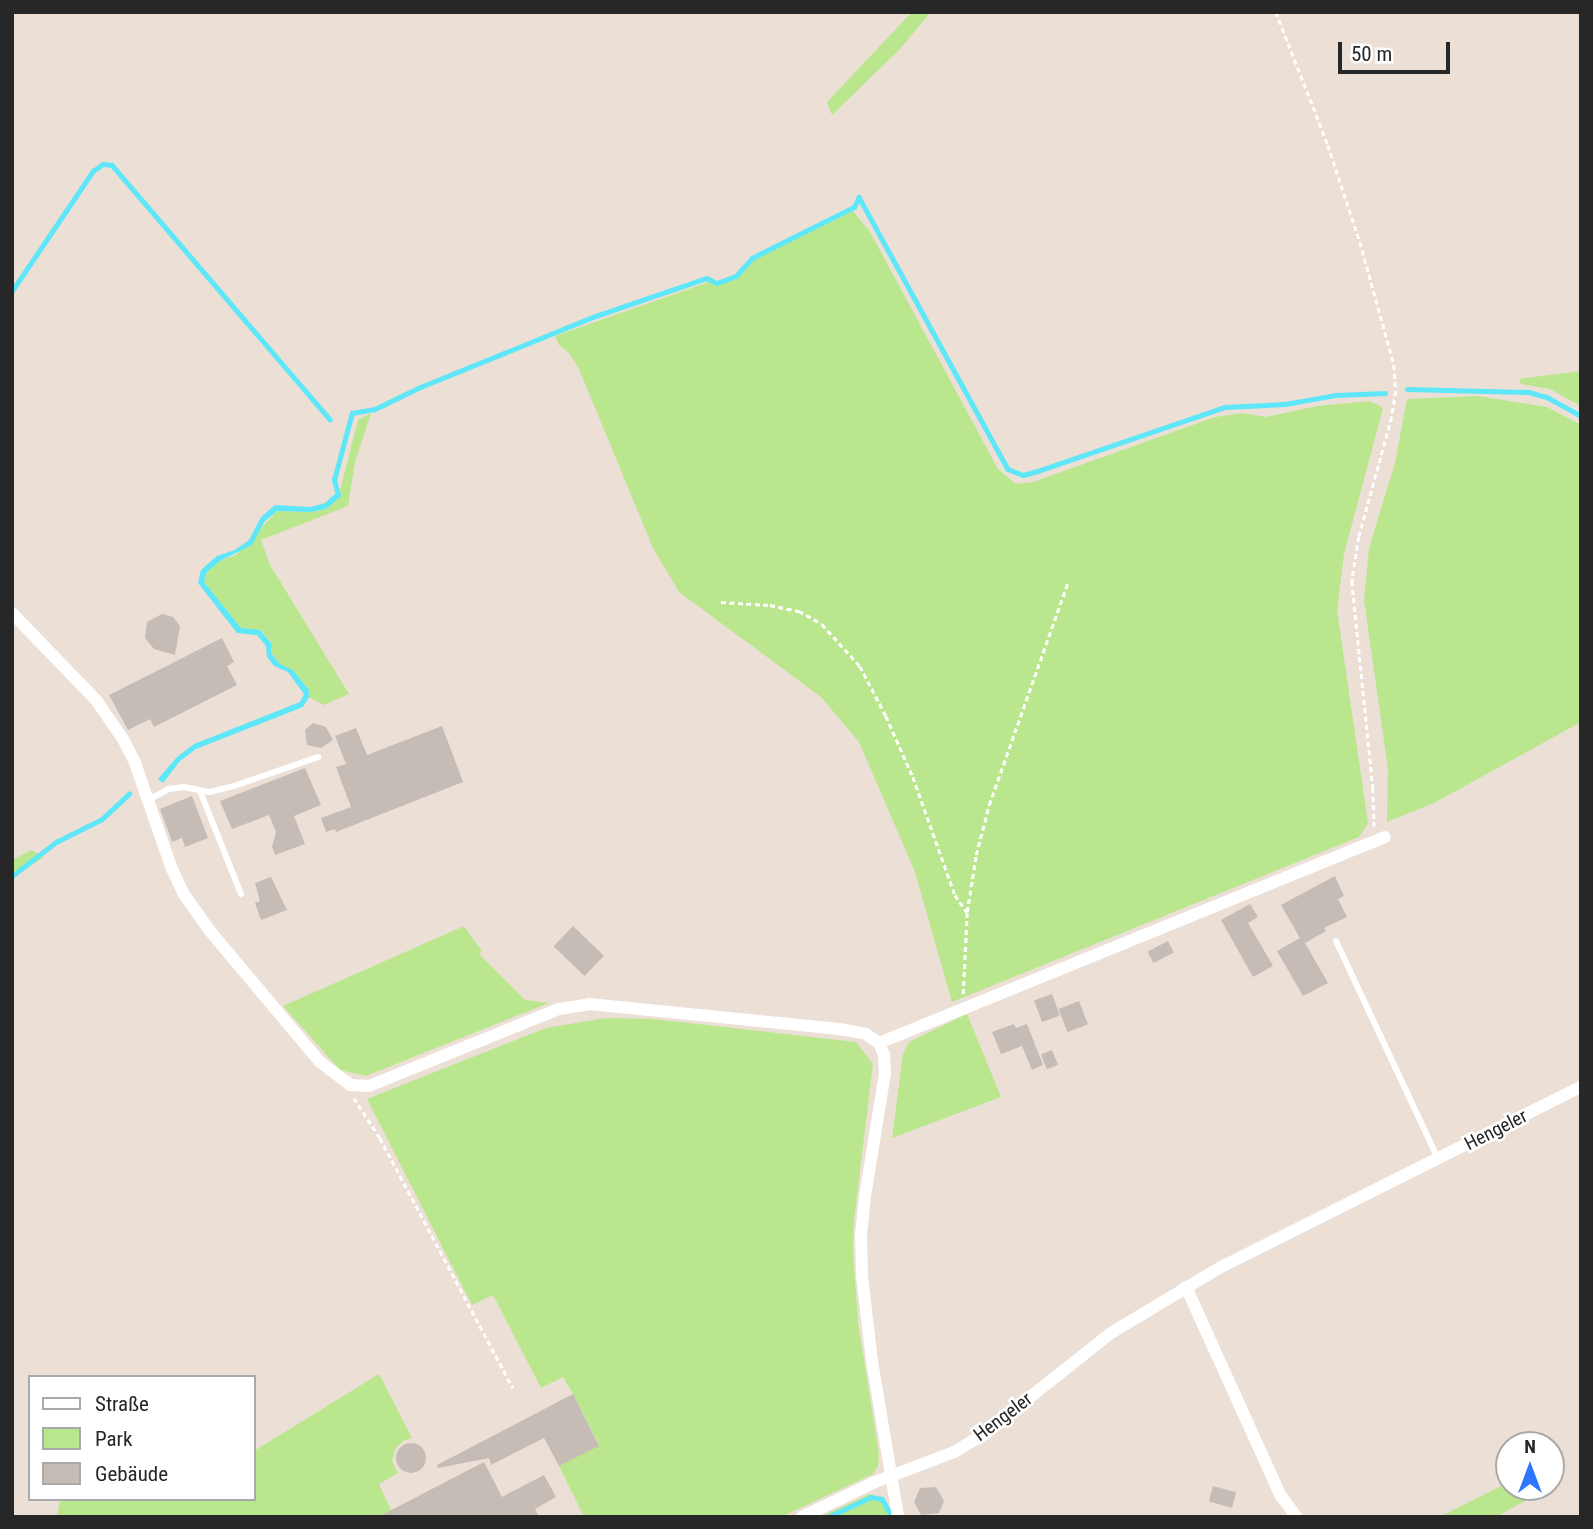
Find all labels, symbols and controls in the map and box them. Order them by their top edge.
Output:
scale bar [1341,28,1453,72]
text: 50 m [1351,42,1392,66]
street label: Hengeler [1461,1105,1531,1155]
legend [28,1375,256,1501]
street label: Hengeler [969,1388,1037,1446]
text: Straße [95,1392,149,1416]
text: Park [95,1427,132,1451]
north arrow [1495,1431,1565,1501]
text: N [1524,1435,1536,1458]
text: Gebäude [95,1462,168,1486]

